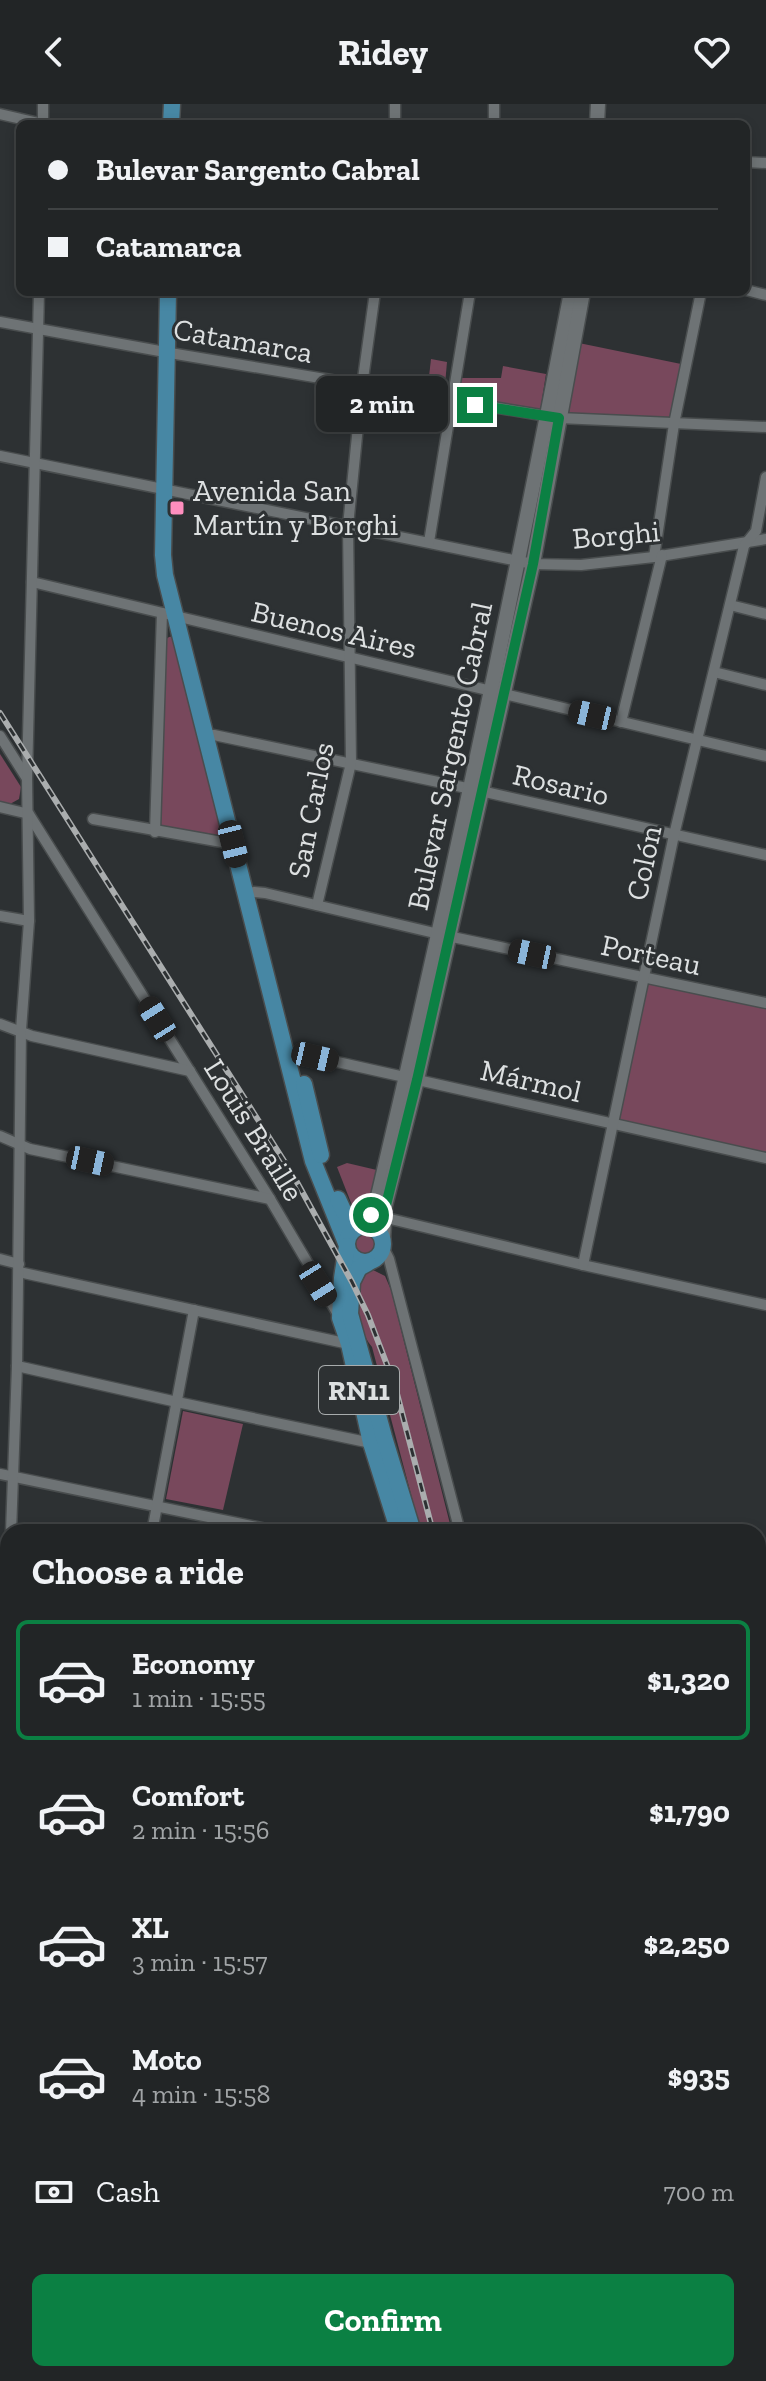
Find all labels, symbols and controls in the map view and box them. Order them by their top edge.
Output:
icon: back [32,30,76,74]
icon: heart [690,30,734,74]
text: Ridey [338,31,428,74]
text: Bulevar Sargento Cabral [96,152,420,188]
text: Catamarca [96,229,242,265]
street label: Catamarca [171,311,315,371]
callout: 2 min [315,377,447,433]
route end [457,387,493,423]
text: 2 min [350,388,414,420]
place label: Avenida San Martín y Borghi [193,473,398,543]
marker: Avenida San Martín y Borghi [168,499,186,517]
street label: Borghi [571,513,661,557]
street label: Buenos Aires [248,594,420,666]
street label: Bulevar Sargento Cabral [400,599,500,913]
car [566,698,618,732]
street label: San Carlos [280,739,342,881]
street label: Rosario [509,756,613,814]
car [216,818,250,870]
street label: Colón [619,822,669,904]
street label: Porteau [598,927,704,983]
car [506,937,558,971]
car [134,992,180,1046]
car [289,1040,341,1074]
street label: Louis Braille [196,1052,312,1208]
street label: Mármol [477,1052,585,1110]
car [64,1144,116,1178]
route start [353,1197,389,1233]
car [295,1257,341,1311]
road number: RN11 [319,1366,399,1414]
text: Choose a ride [32,1550,244,1593]
icon: car [36,1644,108,1716]
text: Economy [132,1646,255,1682]
text: $1,320 [647,1662,730,1698]
text: 1 min · 15:55 [132,1682,266,1714]
icon: car [36,1776,108,1848]
text: Comfort [132,1778,244,1814]
text: $1,790 [649,1794,730,1830]
text: 2 min · 15:56 [132,1814,270,1846]
icon: car [36,1908,108,1980]
text: XL [132,1910,169,1946]
text: $2,250 [643,1926,730,1962]
text: 3 min · 15:57 [132,1946,267,1978]
icon: car [36,2040,108,2112]
text: Moto [132,2042,202,2078]
text: $935 [668,2058,730,2094]
text: 4 min · 15:58 [132,2078,270,2110]
icon: cash [32,2170,76,2214]
text: Cash [96,2174,160,2210]
text: 700 m [663,2176,734,2208]
button: Confirm [32,2274,734,2366]

